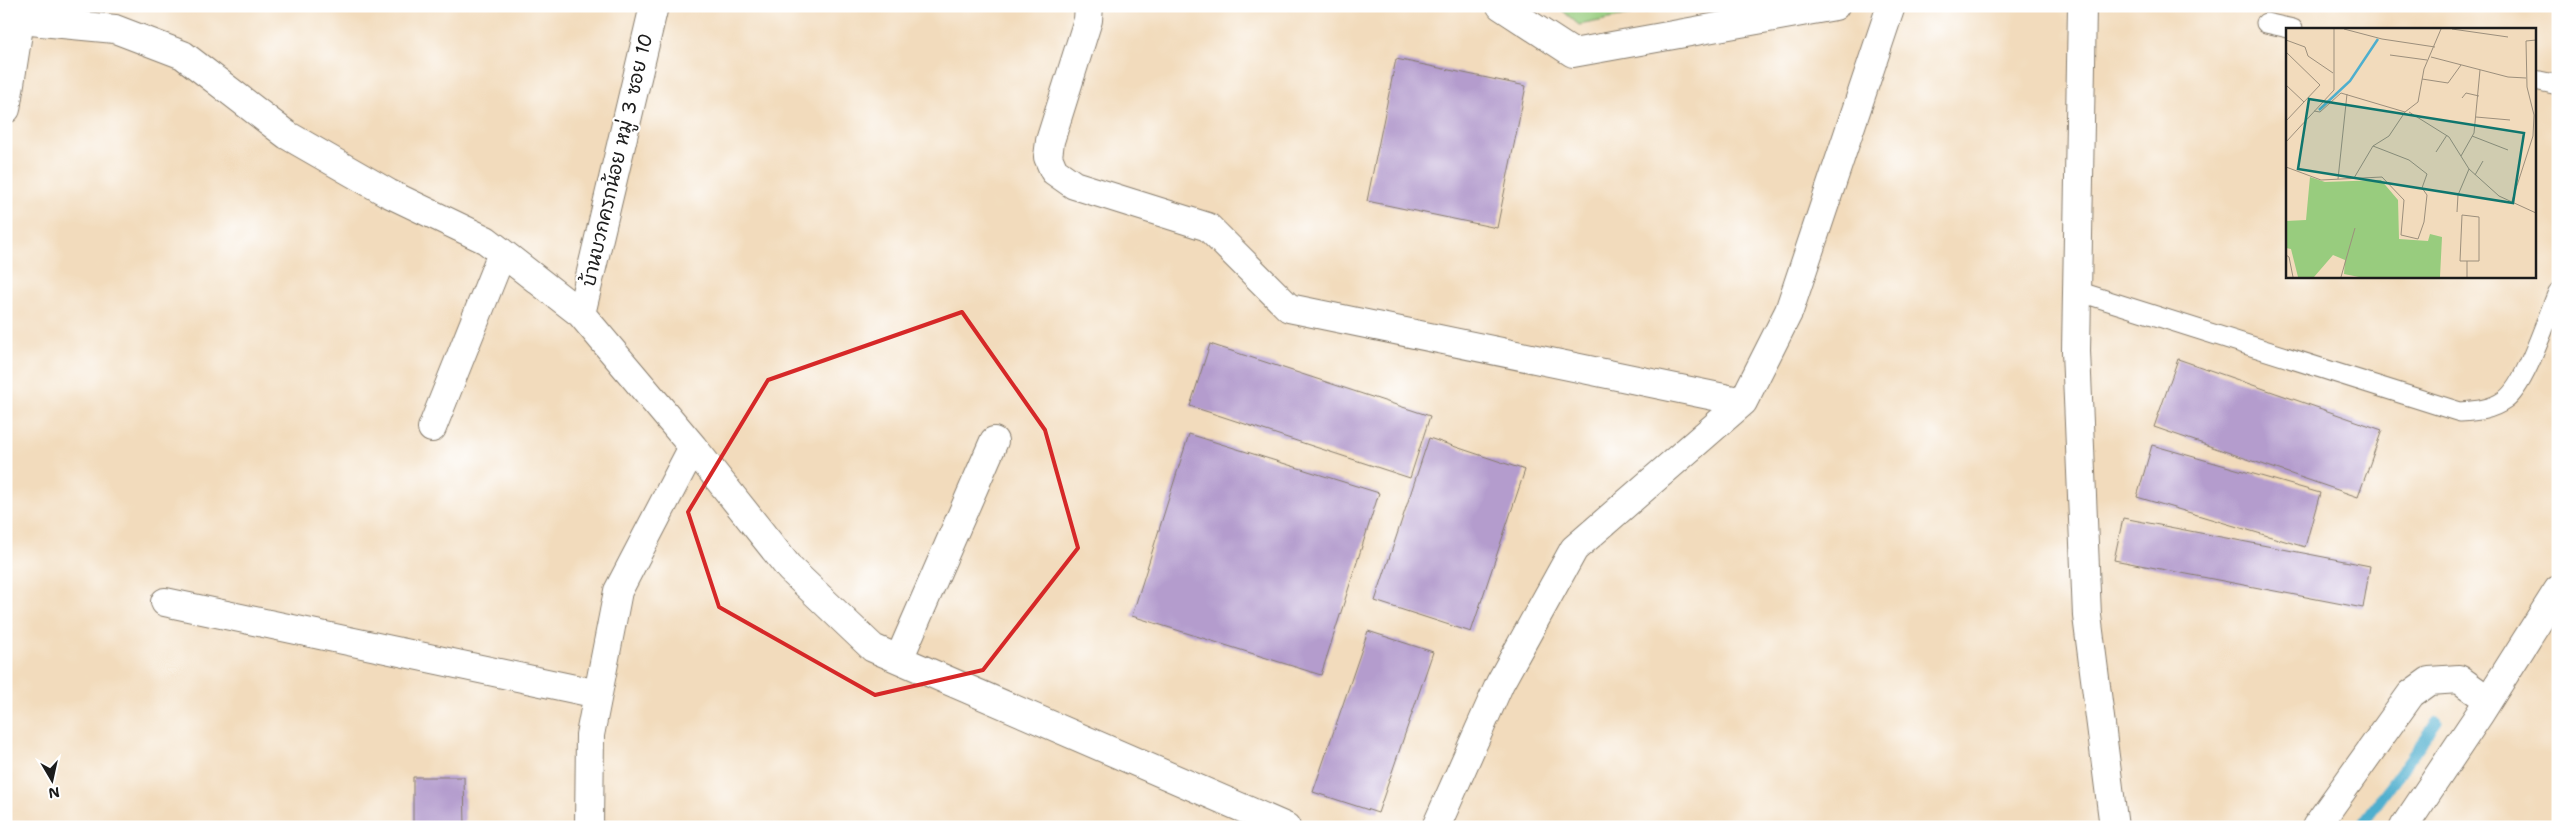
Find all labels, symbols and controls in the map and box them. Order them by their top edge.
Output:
inset map [2286,28,2536,278]
street label: บ้านบวกครกน้อย หมู่ 3 ซอย 10 [576,31,660,290]
north arrow [28,756,78,806]
text: N [47,783,61,803]

